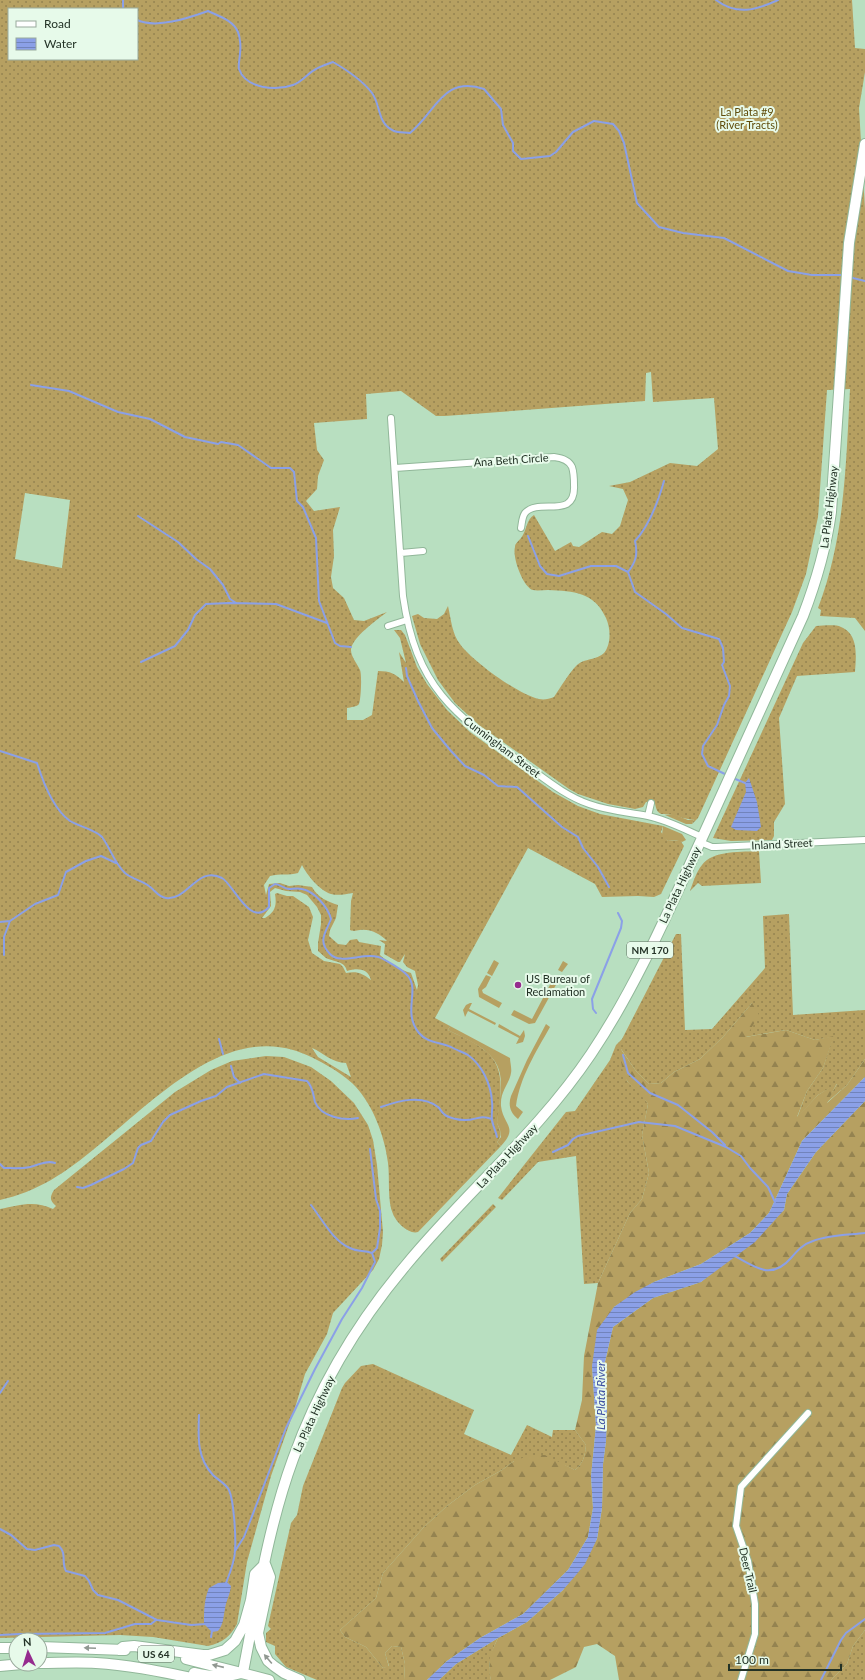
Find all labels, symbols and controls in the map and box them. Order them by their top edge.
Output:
legend [8,8,138,60]
text: Road [44,16,71,31]
text: Water [44,36,77,51]
park label: La Plata #9 (River Tracts) [716,105,778,131]
street label: Ana Beth Circle [473,450,549,469]
street label: La Plata Highway [817,465,840,549]
street label: Cunningham Street [461,714,543,780]
street label: Inland Street [751,835,813,852]
street label: La Plata Highway [656,844,703,925]
road number: NM 170 [627,942,673,958]
place label: US Bureau of Reclamation [526,972,590,998]
marker: US Bureau of Reclamation [513,980,523,990]
street label: La Plata Highway [474,1121,540,1190]
water label: La Plata River [593,1361,608,1430]
street label: La Plata Highway [290,1373,337,1454]
street label: Deer Trail [737,1546,760,1594]
north arrow [8,1632,48,1672]
text: N [23,1635,32,1648]
one-way arrow [83,1645,96,1651]
road number: US 64 [138,1646,174,1662]
scale bar [729,1646,841,1672]
text: 100 m [735,1652,769,1667]
one-way arrow [264,1654,273,1665]
one-way arrow [212,1663,224,1669]

